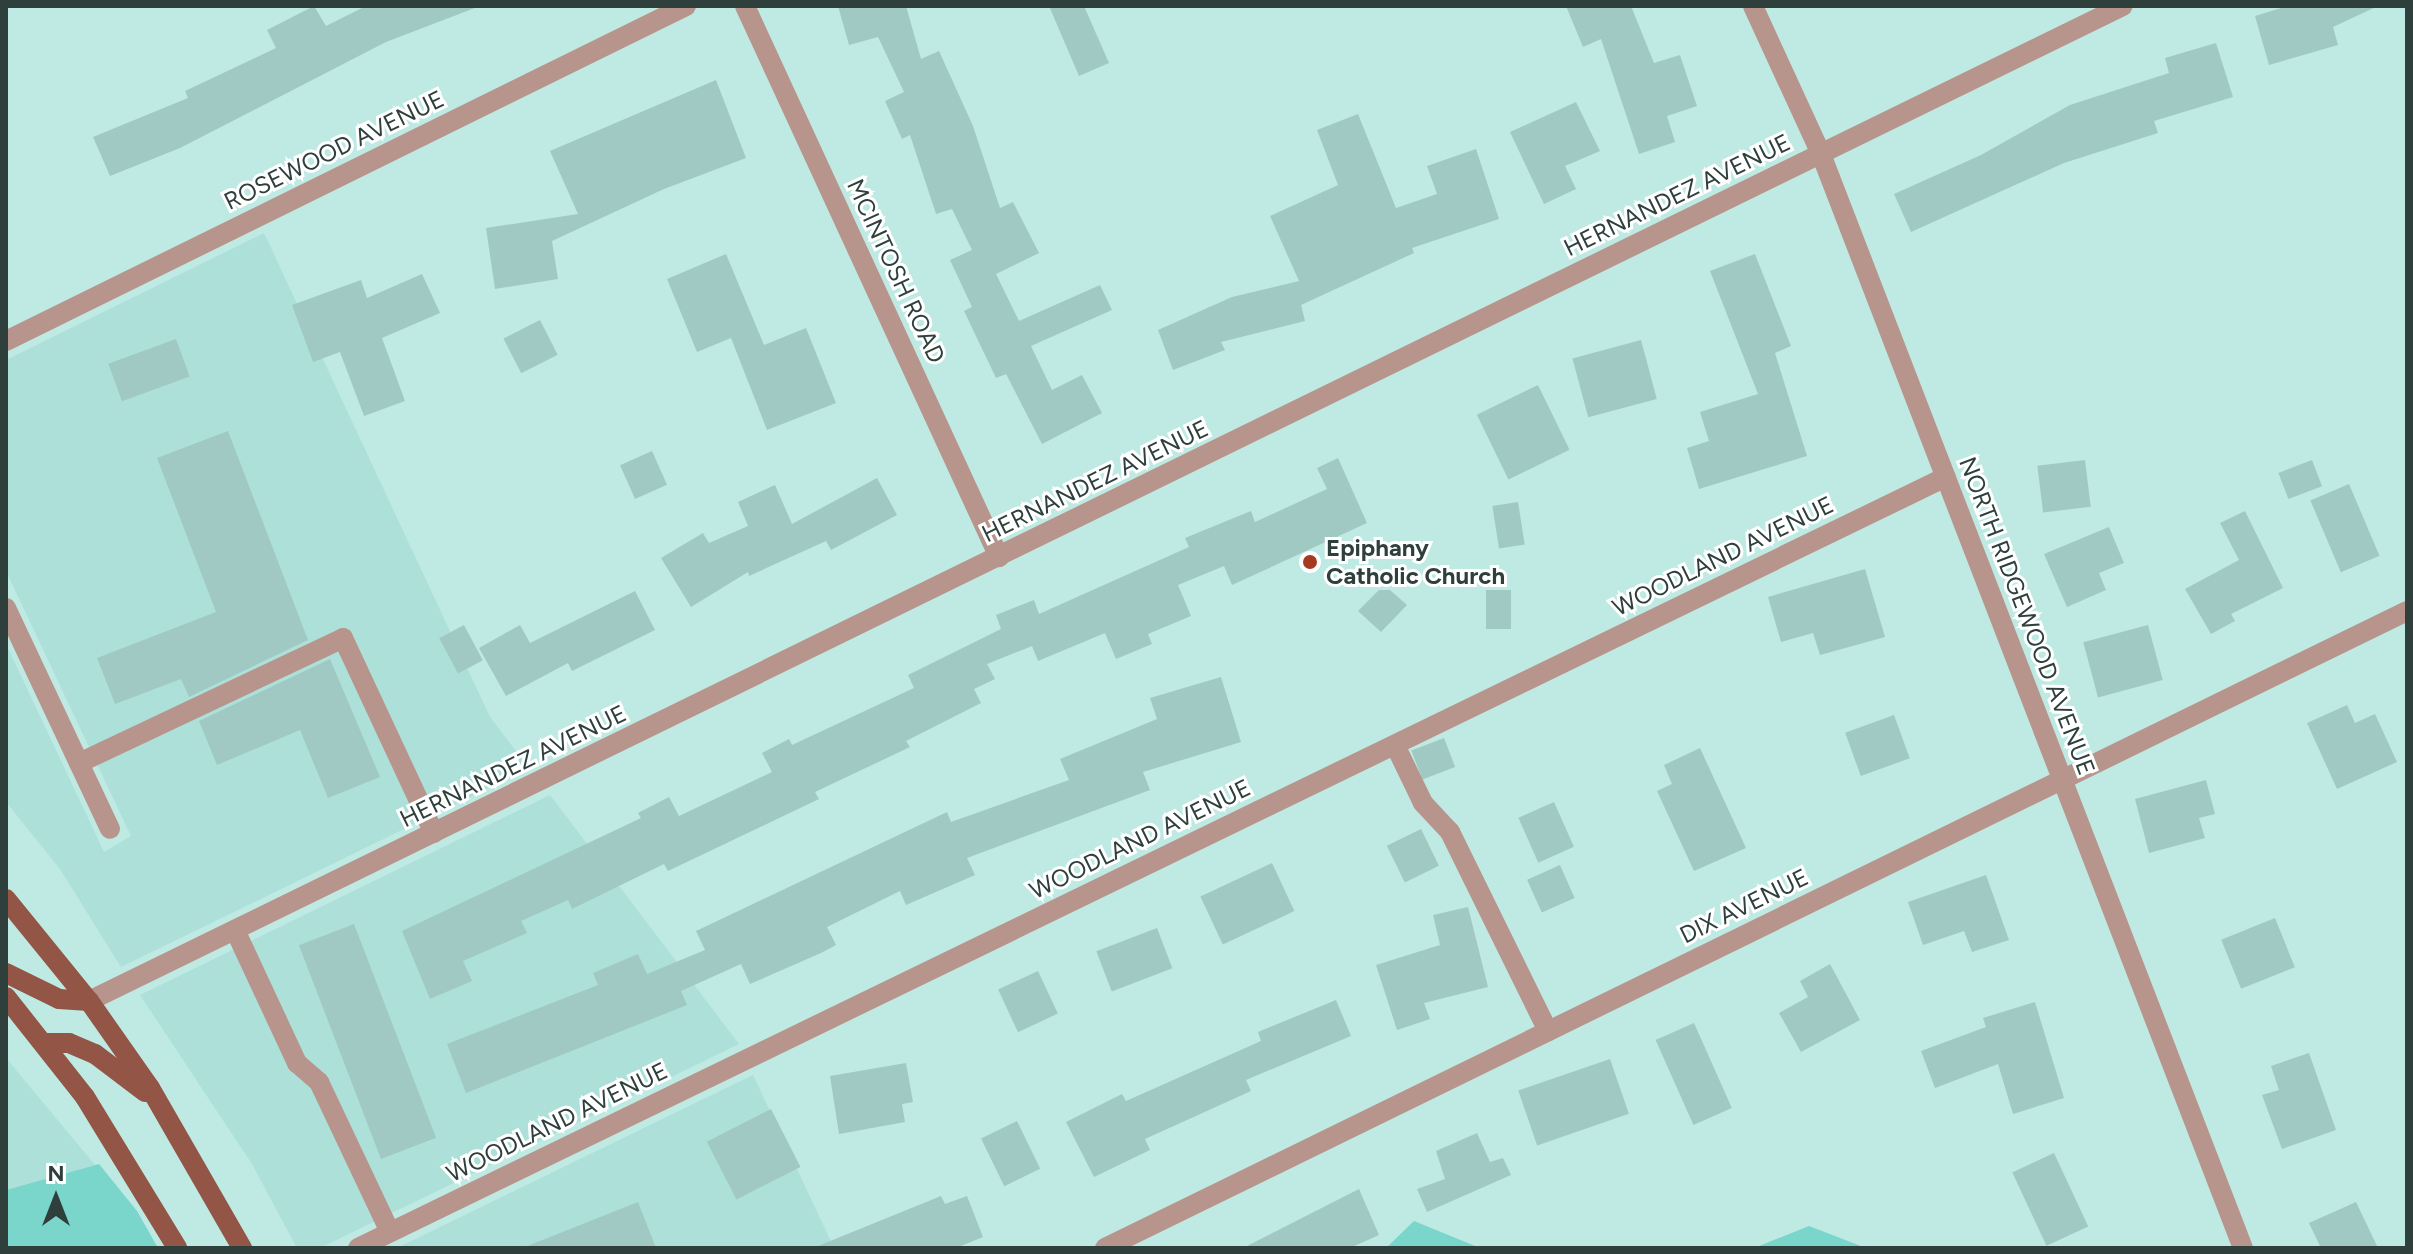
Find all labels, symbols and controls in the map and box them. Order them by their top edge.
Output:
street label: ROSEWOOD AVENUE [219,84,449,216]
street label: HERNANDEZ AVENUE [1559,128,1795,262]
street label: MCINTOSH ROAD [841,174,951,368]
street label: HERNANDEZ AVENUE [977,414,1213,548]
street label: NORTH RIDGEWOOD AVENUE [1953,453,2101,779]
street label: WOODLAND AVENUE [1608,490,1838,622]
place label: Epiphany Catholic Church [1326,534,1505,590]
marker: Epiphany Catholic Church [1301,553,1319,571]
street label: HERNANDEZ AVENUE [395,699,631,833]
street label: WOODLAND AVENUE [1025,773,1255,905]
street label: DIX AVENUE [1675,862,1813,950]
street label: WOODLAND AVENUE [442,1056,672,1188]
north arrow [16,1158,96,1238]
text: N [47,1160,65,1187]

